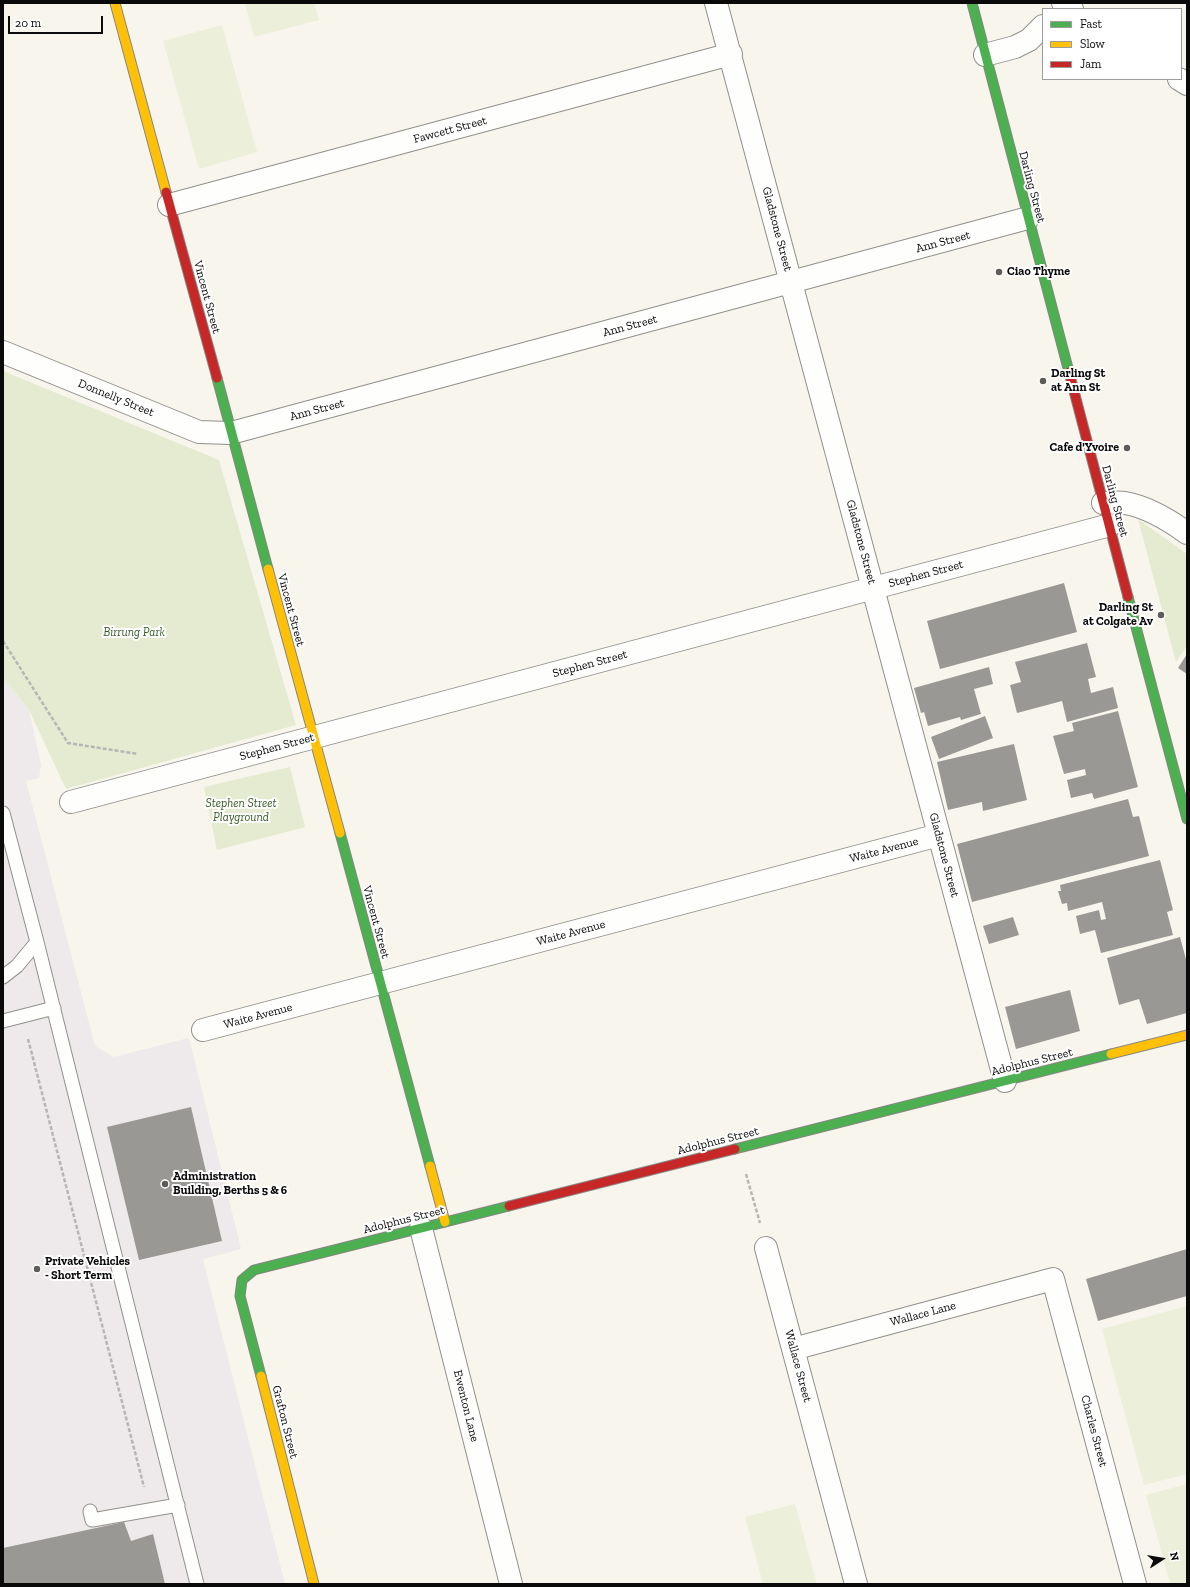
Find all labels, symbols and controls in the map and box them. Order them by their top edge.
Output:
scale bar [10,8,105,34]
legend [1042,8,1182,80]
text: 20 m [15,16,41,30]
text: Fast [1080,17,1102,31]
text: Slow [1080,37,1105,51]
text: Jam [1080,57,1101,71]
street label: Fawcett Street [412,113,488,147]
street label: Darling Street [1016,150,1048,224]
street label: Gladstone Street [759,185,795,273]
street label: Ann Street [914,228,972,256]
street label: Vincent Street [190,259,224,335]
place label: Ciao Thyme [1007,265,1070,279]
marker: Ciao Thyme [994,267,1004,277]
street label: Ann Street [601,312,659,340]
place label: Darling St at Ann St [1051,367,1105,395]
street label: Donnelly Street [76,376,156,420]
marker: Darling St at Ann St [1038,376,1048,386]
street label: Ann Street [288,396,346,424]
place label: Cafe d'Yvoire [1050,441,1119,455]
marker: Cafe d'Yvoire [1122,443,1132,453]
street label: Darling Street [1099,464,1131,538]
street label: Gladstone Street [843,498,879,586]
street label: Stephen Street [887,557,965,591]
street label: Vincent Street [274,572,308,648]
place label: Darling St at Colgate Av [1083,601,1153,629]
marker: Darling St at Colgate Av [1156,610,1166,620]
park label: Birrung Park [103,626,165,640]
street label: Stephen Street [551,647,629,681]
street label: Stephen Street [238,730,316,764]
park label: Stephen Street Playground [205,797,277,825]
street label: Gladstone Street [926,811,962,899]
street label: Waite Avenue [848,834,920,866]
street label: Vincent Street [359,884,393,960]
street label: Waite Avenue [535,917,607,949]
street label: Waite Avenue [222,1000,294,1032]
street label: Adolphus Street [990,1045,1074,1079]
street label: Adolphus Street [676,1124,760,1158]
place label: Administration Building, Berths 5 & 6 [173,1170,287,1198]
marker: Administration Building, Berths 5 & 6 [160,1179,170,1189]
street label: Adolphus Street [362,1203,446,1237]
place label: Private Vehicles - Short Term [45,1255,130,1283]
marker: Private Vehicles - Short Term [32,1264,42,1274]
street label: Wallace Lane [889,1298,957,1330]
street label: Wallace Street [781,1328,815,1404]
street label: Ewenton Lane [450,1369,482,1443]
street label: Grafton Street [269,1384,301,1460]
street label: Charles Street [1078,1394,1110,1468]
north arrow [1142,1539,1182,1579]
text: N [1167,1551,1181,1562]

